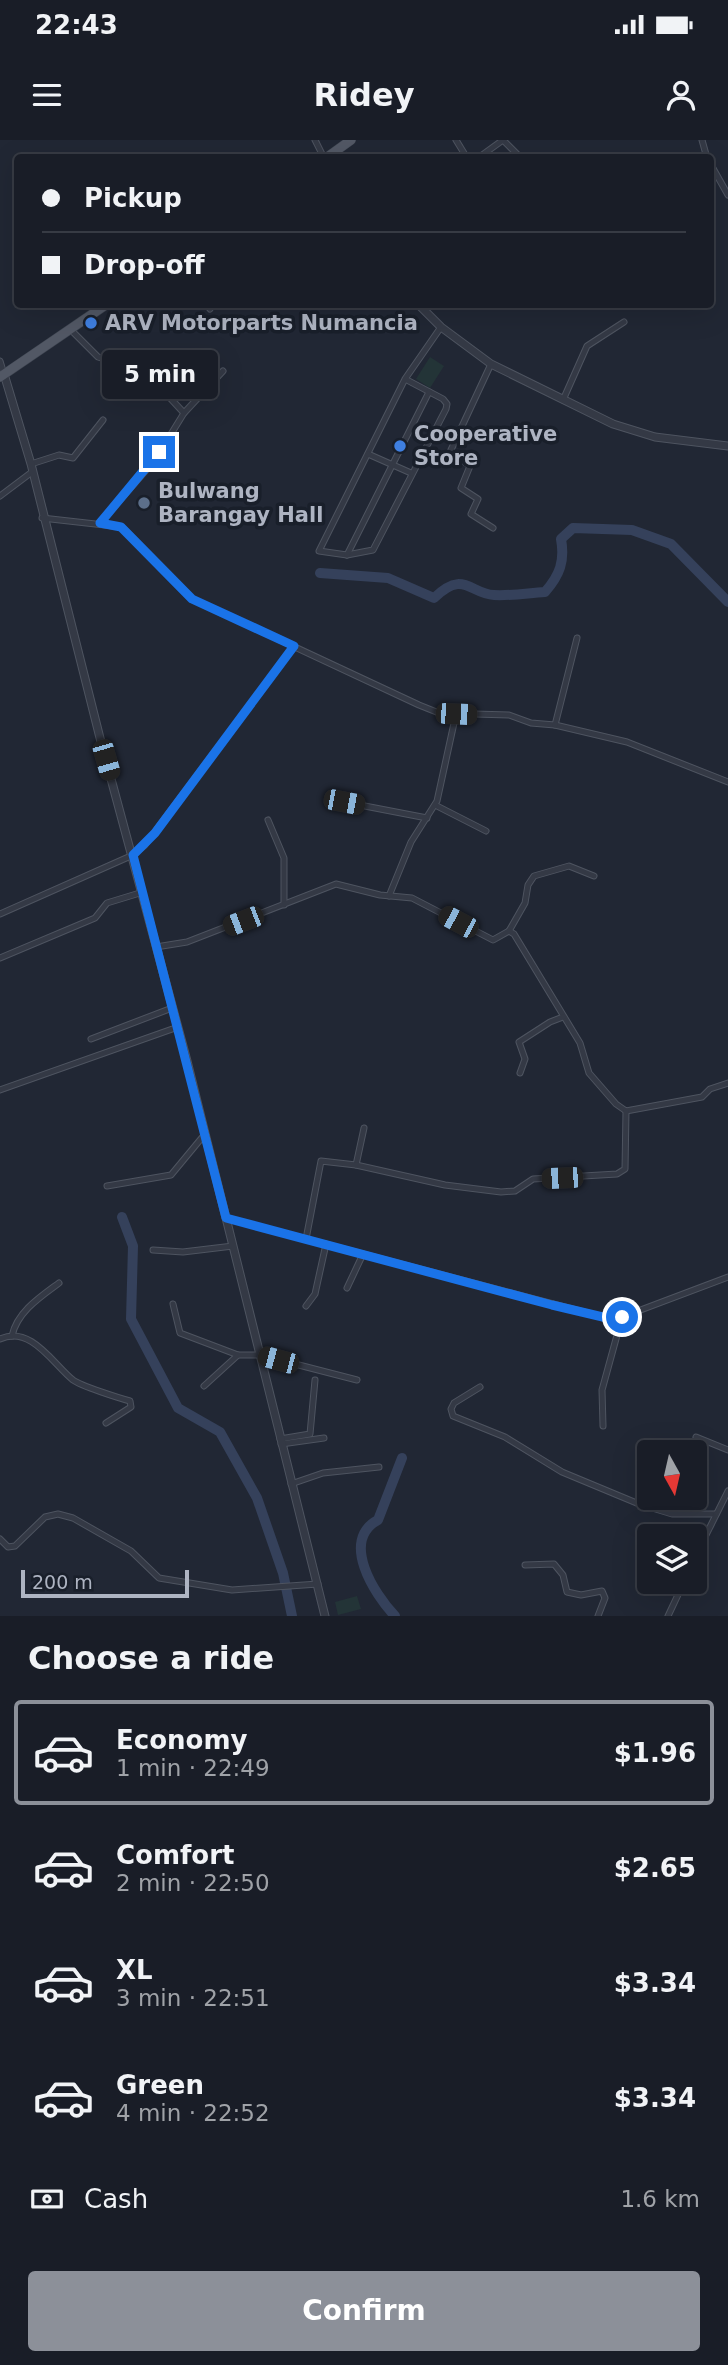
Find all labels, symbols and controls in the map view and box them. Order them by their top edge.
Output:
text: 22:43 [35,10,118,40]
icon: menu [28,76,66,114]
text: Ridey [313,76,415,114]
icon: person [662,76,700,114]
text: Pickup [84,183,182,213]
text: Drop-off [84,250,205,280]
place label: ARV Motorparts Numancia [105,311,418,335]
marker: ARV Motorparts Numancia [83,315,99,331]
callout: 5 min [101,350,217,400]
text: 5 min [124,361,196,387]
place label: Cooperative Store [414,422,557,470]
route end [143,436,175,468]
marker: Cooperative Store [392,438,408,454]
place label: Bulwang Barangay Hall [158,479,323,527]
marker: Bulwang Barangay Hall [136,495,152,511]
car [435,703,478,725]
car [91,737,122,783]
car [322,788,367,816]
car [435,903,482,941]
car [220,904,267,938]
car [541,1167,584,1189]
route start [606,1301,638,1333]
car [255,1344,302,1376]
north arrow [637,1440,707,1510]
map controls [637,1440,707,1594]
button: layers [637,1524,707,1594]
scale bar [21,1567,189,1599]
text: 200 m [32,1571,93,1593]
text: Choose a ride [28,1639,274,1677]
icon: car [32,1721,95,1784]
text: Economy [116,1725,247,1755]
text: $1.96 [614,1738,696,1768]
text: 1 min · 22:49 [116,1755,270,1781]
icon: car [32,1836,95,1899]
text: Comfort [116,1840,234,1870]
text: $2.65 [614,1853,696,1883]
text: 2 min · 22:50 [116,1870,270,1896]
icon: car [32,1951,95,2014]
text: XL [116,1955,153,1985]
text: $3.34 [614,1968,696,1998]
text: 3 min · 22:51 [116,1985,270,2011]
icon: car [32,2066,95,2129]
text: Green [116,2070,204,2100]
text: $3.34 [614,2083,696,2113]
text: 4 min · 22:52 [116,2100,270,2126]
icon: cash [28,2180,66,2218]
text: Cash [84,2184,148,2214]
text: 1.6 km [620,2186,700,2212]
button: Confirm [28,2271,700,2351]

